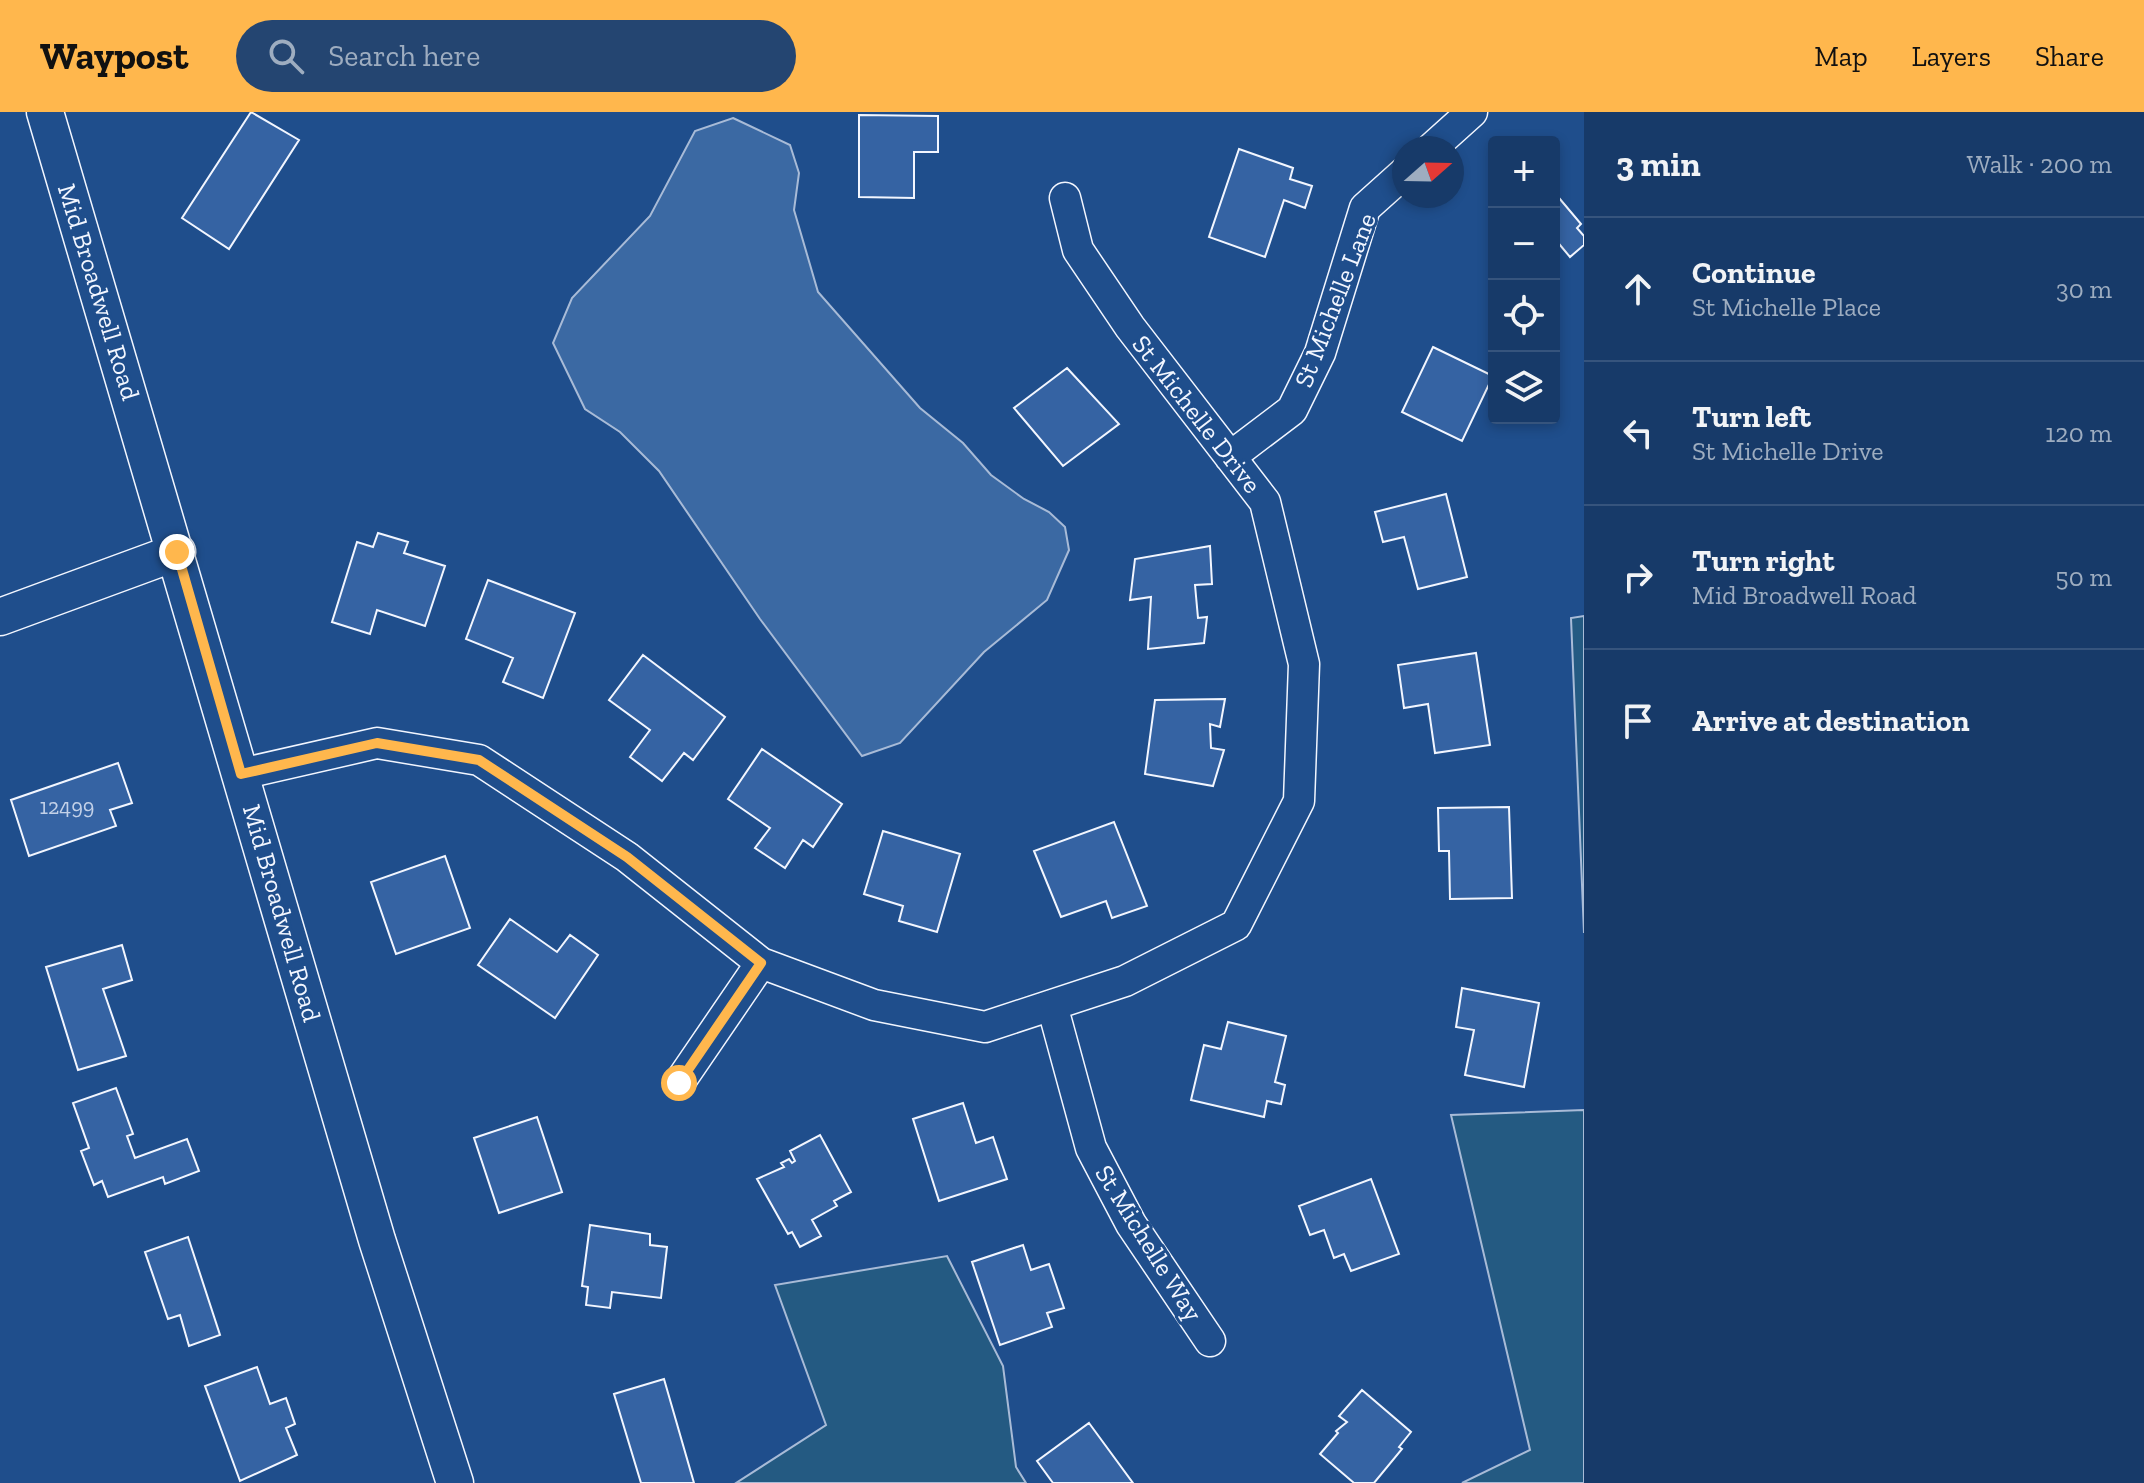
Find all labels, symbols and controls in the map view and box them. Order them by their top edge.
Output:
search box [236,20,796,92]
text: Waypost [40,33,188,79]
icon: search [264,34,308,78]
text: Search here [328,38,480,74]
text: Map [1814,40,1868,73]
text: Layers [1912,40,1991,73]
text: Share [2035,40,2104,73]
north arrow [1392,136,1464,208]
map controls [1488,136,1560,424]
button: + [1488,136,1560,208]
text: 3 min [1616,144,1701,185]
text: Walk · 200 m [1967,148,2112,180]
street label: Mid Broadwell Road [51,180,147,404]
street label: St Michelle Lane [1287,208,1383,392]
button: − [1488,208,1560,280]
text: Continue [1692,255,1816,291]
icon: ahead [1616,267,1660,311]
text: 30 m [2056,273,2112,305]
button: locate [1488,280,1560,352]
text: St Michelle Place [1692,291,1881,323]
street label: St Michelle Drive [1125,329,1269,499]
button: layers [1488,352,1560,424]
text: Turn left [1692,399,1811,435]
icon: left [1616,411,1660,455]
text: 120 m [2045,417,2112,449]
text: St Michelle Drive [1692,435,1884,467]
route end [159,534,195,570]
text: Turn right [1692,543,1834,579]
icon: right [1616,555,1660,599]
text: 50 m [2055,561,2112,593]
text: Mid Broadwell Road [1692,579,1916,611]
icon: arrive [1616,699,1660,743]
text: Arrive at destination [1692,703,1969,739]
house number: 12499 [39,793,95,820]
street label: Mid Broadwell Road [236,801,328,1025]
route start [661,1065,697,1101]
street label: St Michelle Way [1088,1159,1210,1328]

